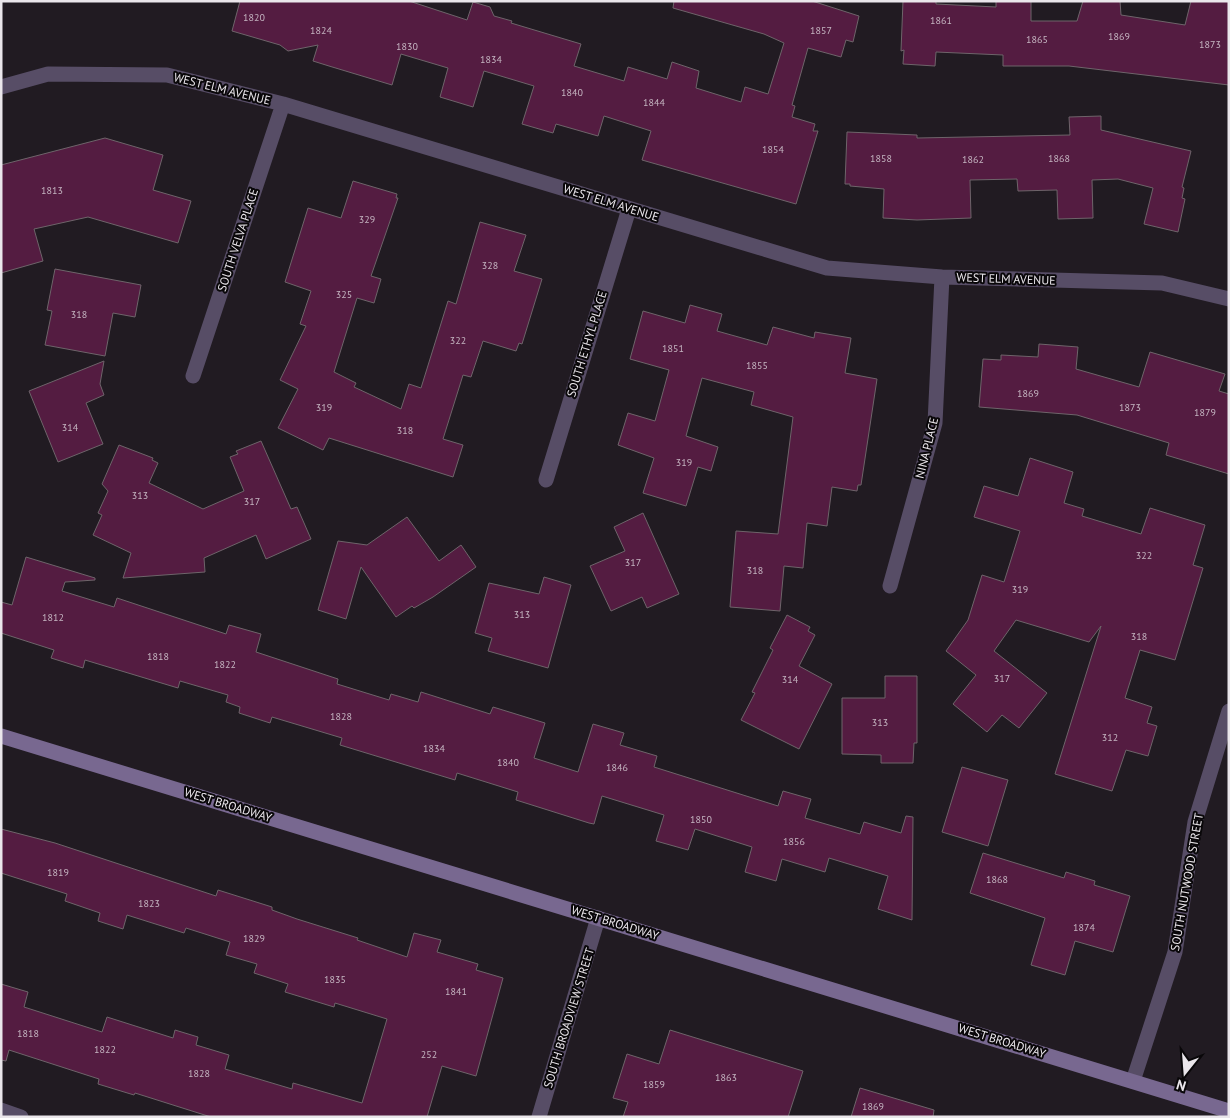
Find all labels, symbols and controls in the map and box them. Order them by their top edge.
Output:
house number: 1820 [243,11,265,24]
house number: 1861 [930,14,952,27]
house number: 1824 [310,24,332,37]
house number: 1857 [810,24,832,37]
house number: 1869 [1108,30,1130,43]
house number: 1865 [1026,33,1048,46]
house number: 1873 [1199,38,1221,51]
house number: 1830 [396,40,418,53]
house number: 1834 [480,53,502,66]
street label: WEST ELM AVENUE [172,69,272,108]
house number: 1840 [561,86,583,99]
house number: 1844 [643,96,665,109]
house number: 1854 [762,143,784,156]
house number: 1858 [870,152,892,165]
house number: 1868 [1048,152,1070,165]
house number: 1862 [962,153,984,166]
street label: WEST ELM AVENUE [562,181,661,224]
house number: 1813 [41,184,63,197]
street label: SOUTH VELVA PLACE [214,187,261,293]
house number: 329 [359,213,375,226]
house number: 328 [482,259,498,272]
street label: WEST ELM AVENUE [956,269,1056,288]
house number: 325 [336,288,352,301]
street label: SOUTH ETHYL PLACE [563,289,610,399]
house number: 318 [71,308,87,321]
house number: 322 [450,334,466,347]
house number: 1851 [662,342,684,355]
house number: 1855 [746,359,768,372]
house number: 1869 [1017,387,1039,400]
house number: 319 [316,401,332,414]
house number: 1873 [1119,401,1141,414]
house number: 1879 [1194,406,1216,419]
street label: NINA PLACE [912,416,941,480]
house number: 314 [62,421,79,434]
house number: 318 [397,424,413,437]
house number: 319 [676,456,692,469]
house number: 313 [132,489,148,502]
house number: 317 [244,495,260,508]
house number: 322 [1136,549,1152,562]
house number: 317 [625,556,641,569]
house number: 318 [747,564,763,577]
house number: 319 [1012,583,1028,596]
house number: 313 [514,608,530,621]
house number: 1812 [42,611,64,624]
house number: 318 [1131,630,1147,643]
house number: 1818 [147,650,169,663]
house number: 1822 [214,658,236,671]
house number: 317 [994,672,1010,685]
house number: 314 [782,673,799,686]
house number: 1828 [330,710,352,723]
house number: 313 [872,716,888,729]
house number: 312 [1102,731,1118,744]
house number: 1834 [423,742,445,755]
house number: 1840 [497,756,519,769]
house number: 1846 [606,761,628,774]
street label: WEST BROADWAY [183,784,274,825]
street label: SOUTH NUTWOOD STREET [1167,811,1206,952]
house number: 1850 [690,813,712,826]
house number: 1856 [783,835,805,848]
house number: 1819 [47,866,69,879]
house number: 1868 [986,873,1008,886]
house number: 1823 [138,897,160,910]
street label: WEST BROADWAY [570,902,661,943]
house number: 1874 [1073,921,1095,934]
house number: 1829 [243,932,265,945]
street label: SOUTH BROADVIEW STREET [540,946,597,1090]
house number: 1835 [324,973,346,986]
house number: 1841 [445,985,467,998]
street label: WEST BROADWAY [957,1020,1048,1061]
house number: 1818 [17,1027,39,1040]
house number: 1822 [94,1043,116,1056]
house number: 252 [421,1048,437,1061]
north arrow [1160,1048,1210,1098]
house number: 1828 [188,1067,210,1080]
house number: 1863 [715,1071,737,1084]
text: N [1174,1075,1188,1095]
house number: 1859 [643,1078,665,1091]
house number: 1869 [862,1100,884,1113]

